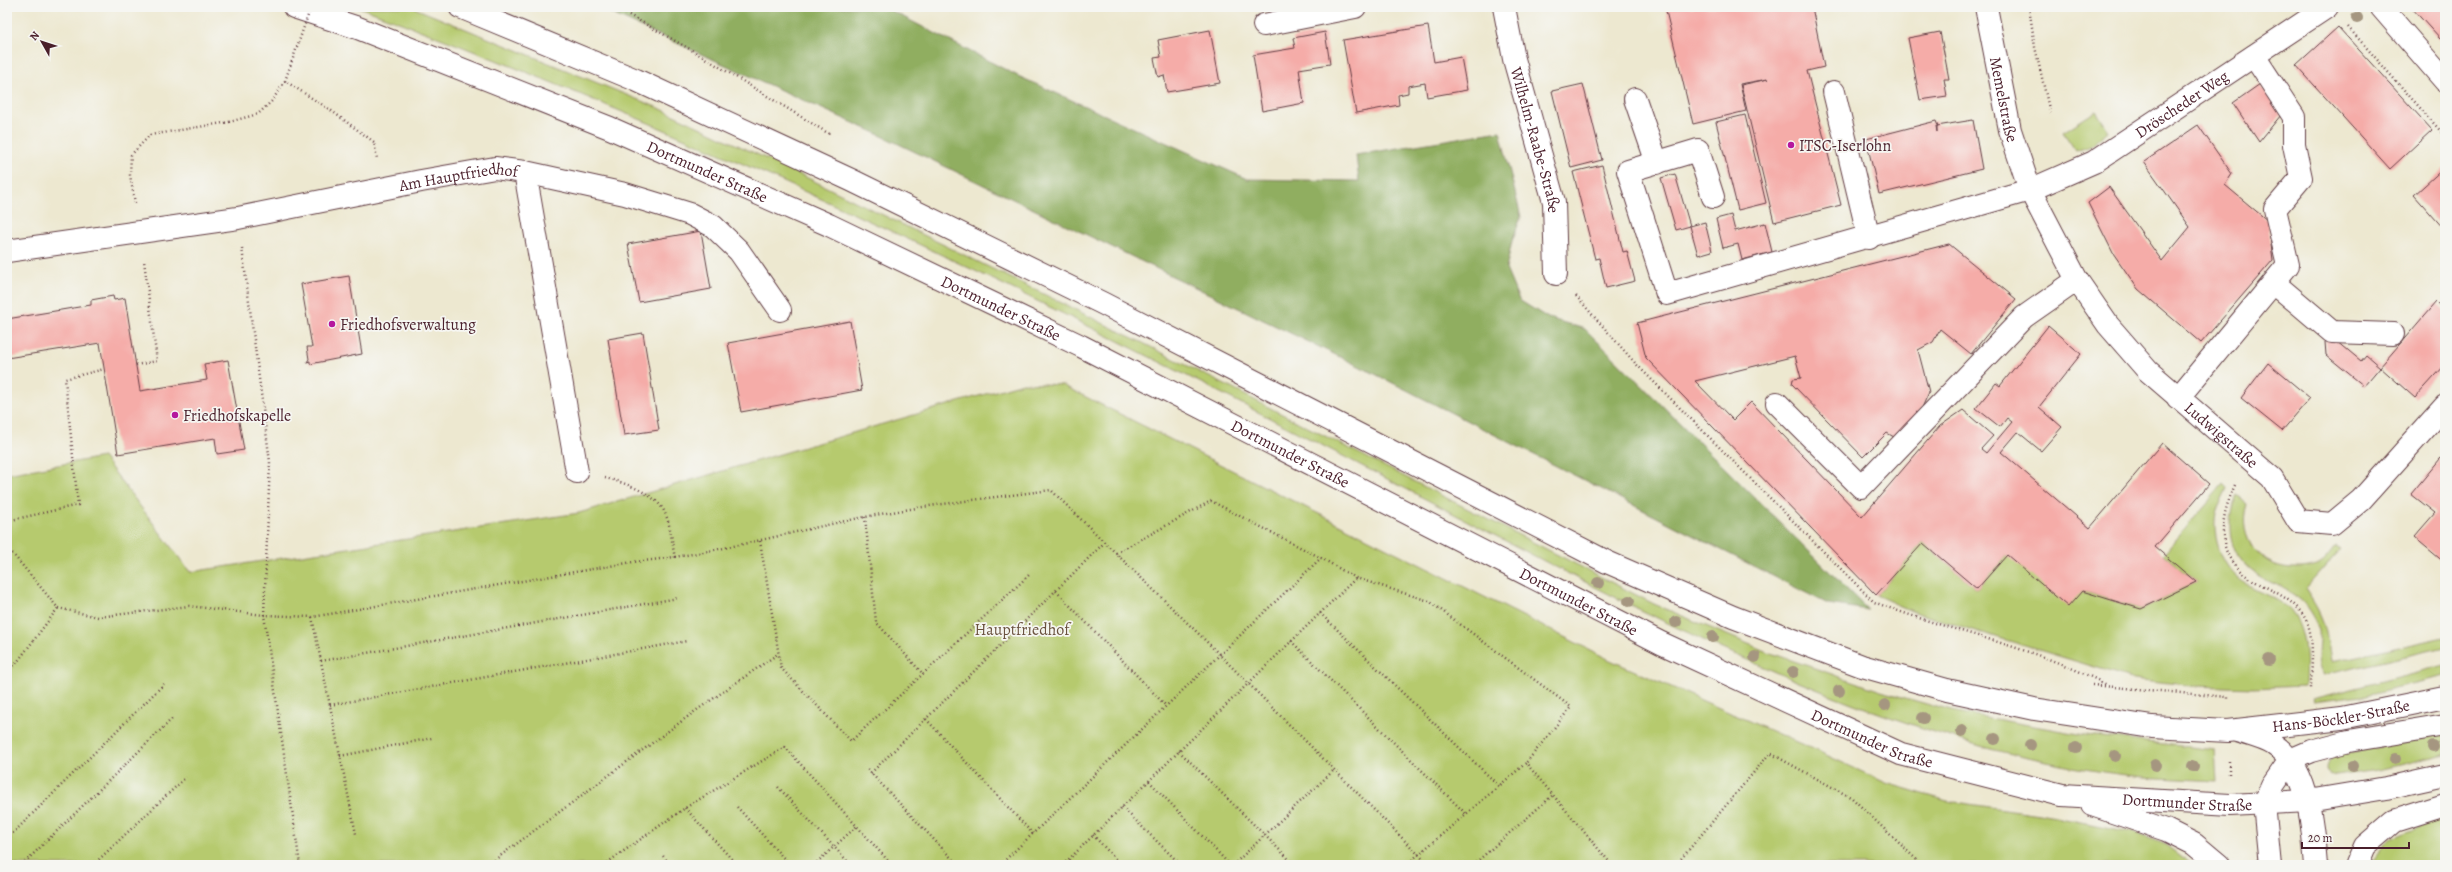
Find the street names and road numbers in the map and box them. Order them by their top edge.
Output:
street label: Memelstraße [1984,55,2023,145]
street label: Wilhelm-Raabe-Straße [1504,64,1565,213]
street label: Dröscheder Weg [2131,66,2233,144]
street label: Dortmunder Straße [643,136,771,208]
street label: Am Hauptfriedhof [396,158,522,197]
street label: Dortmunder Straße [937,270,1064,347]
street label: Ludwigstraße [2179,397,2263,473]
street label: Dortmunder Straße [1227,415,1353,494]
street label: Dortmunder Straße [1516,562,1642,641]
street label: Hans-Böckler-Straße [2271,694,2412,738]
street label: Dortmunder Straße [1807,704,1935,774]
street label: Dortmunder Straße [2121,789,2253,817]

